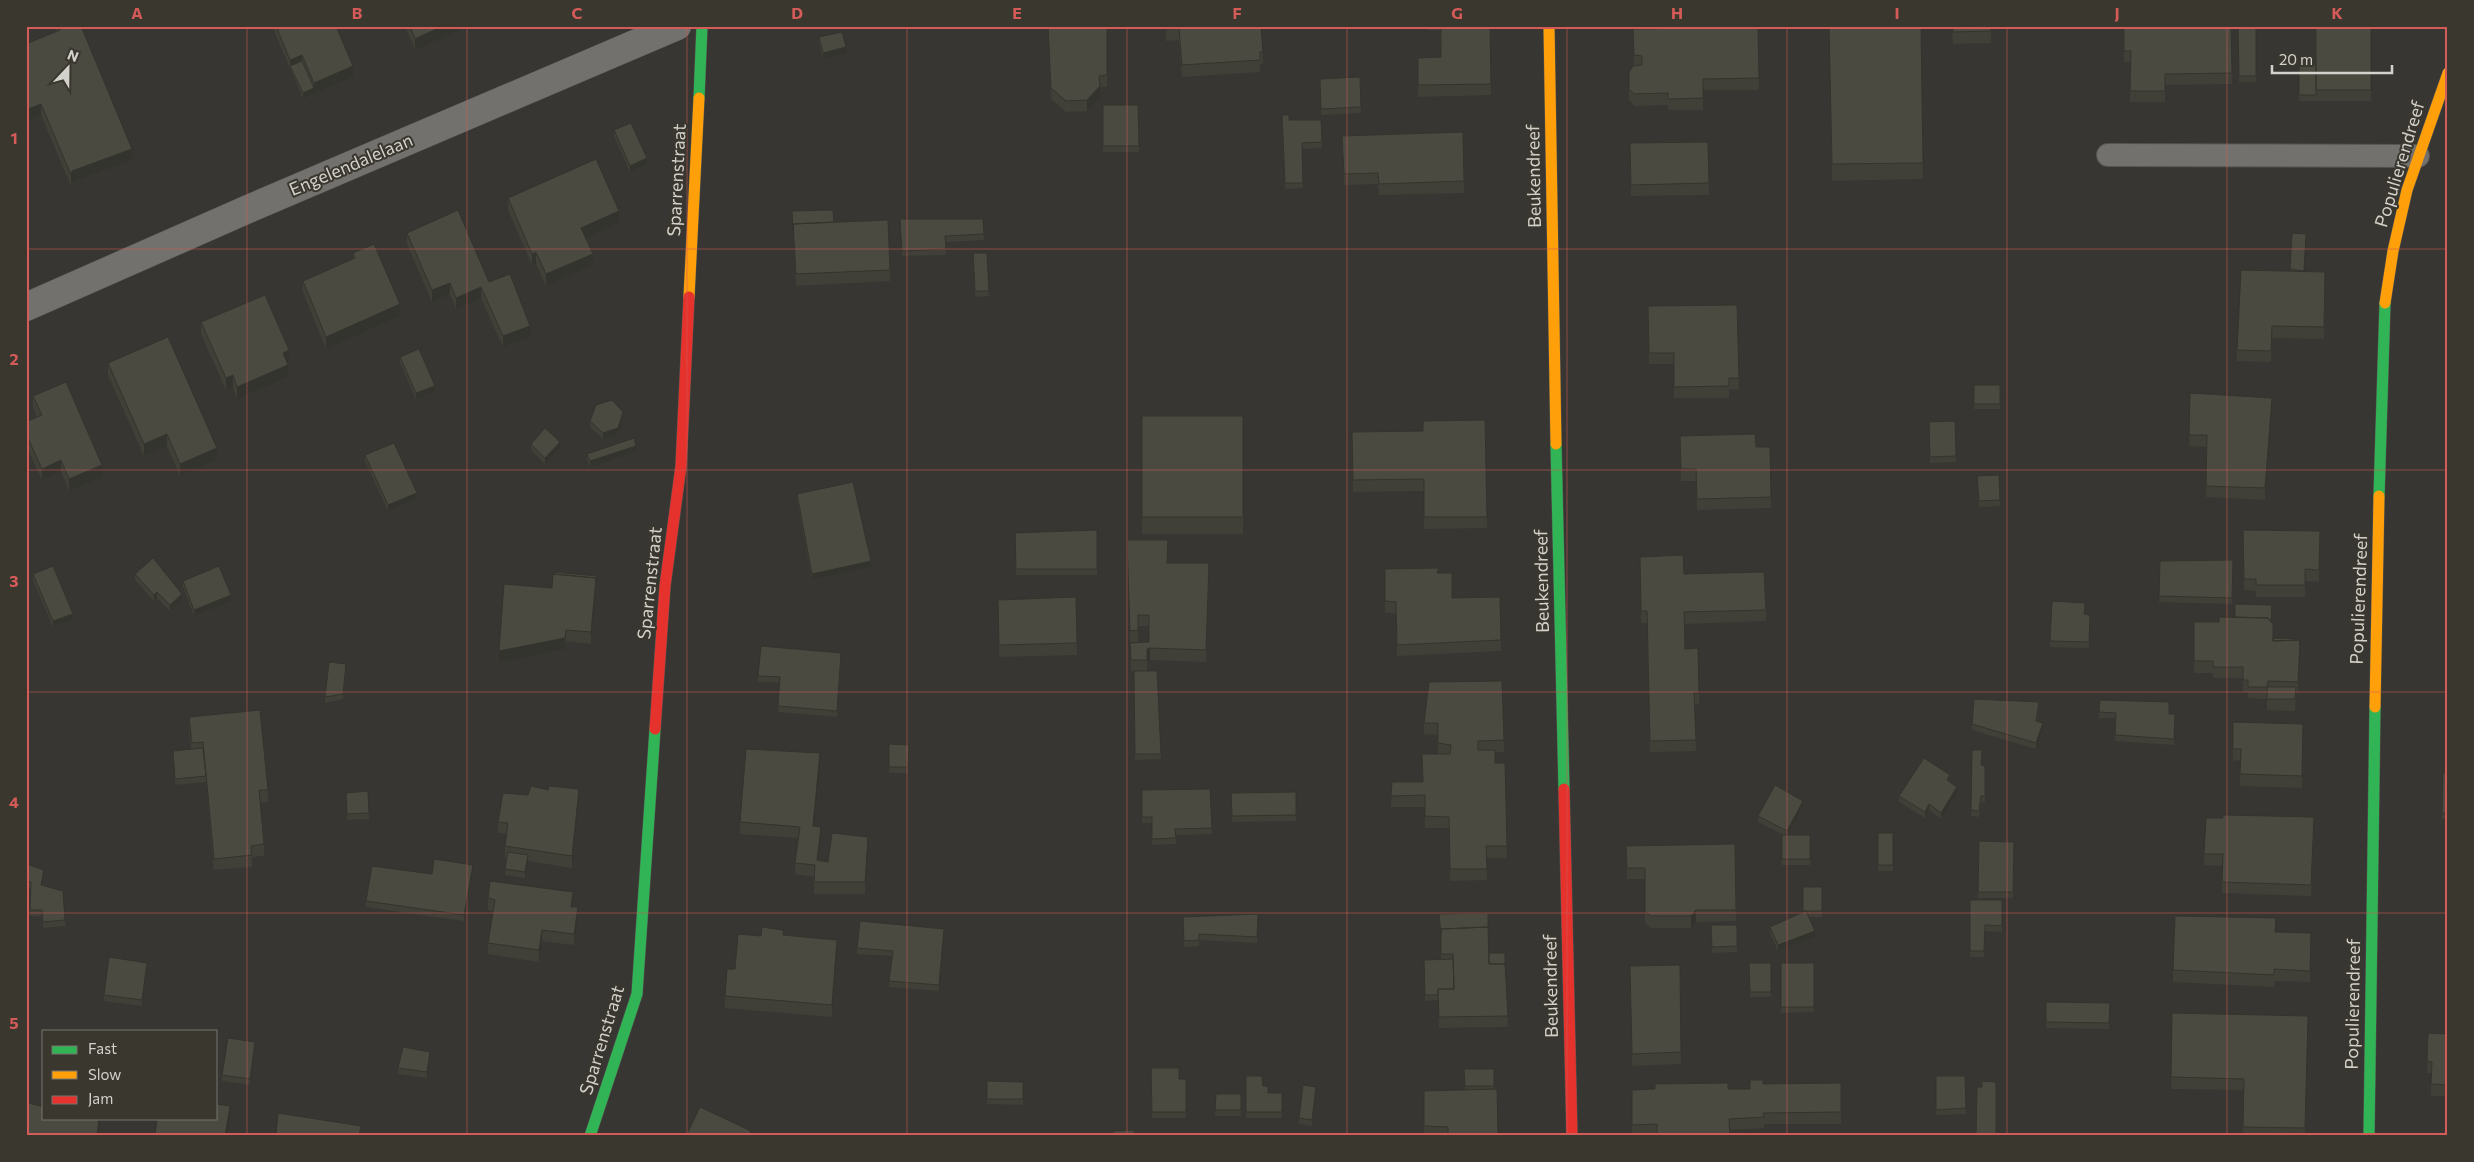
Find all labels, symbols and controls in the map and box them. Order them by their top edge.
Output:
text: A [131,3,143,22]
text: B [352,3,363,22]
text: C [572,3,583,22]
text: D [791,3,803,22]
text: E [1012,3,1022,22]
text: F [1232,3,1242,22]
text: G [1451,3,1463,22]
text: H [1671,3,1683,22]
text: I [1894,3,1900,22]
text: J [2114,3,2120,22]
text: K [2331,3,2343,22]
north arrow [42,42,92,92]
scale bar [2272,42,2392,74]
text: N [65,46,81,65]
text: 20 m [2279,50,2313,68]
street label: Populierendreef [2369,97,2429,230]
street label: Sparrenstraat [662,123,690,237]
street label: Beukendreef [1521,123,1545,228]
text: 1 [10,128,18,147]
street label: Engelendalelaan [286,128,416,200]
text: 2 [9,349,19,368]
street label: Sparrenstraat [632,525,666,640]
street label: Beukendreef [1529,528,1553,633]
street label: Populierendreef [2345,532,2371,665]
text: 3 [9,571,19,590]
text: 4 [9,792,19,811]
street label: Beukendreef [1538,933,1562,1038]
street label: Populierendreef [2340,937,2364,1070]
street label: Sparrenstraat [574,982,628,1097]
text: 5 [9,1013,19,1032]
legend [42,1030,218,1120]
text: Fast [88,1039,117,1057]
text: Slow [88,1065,121,1083]
text: Jam [88,1089,113,1107]

